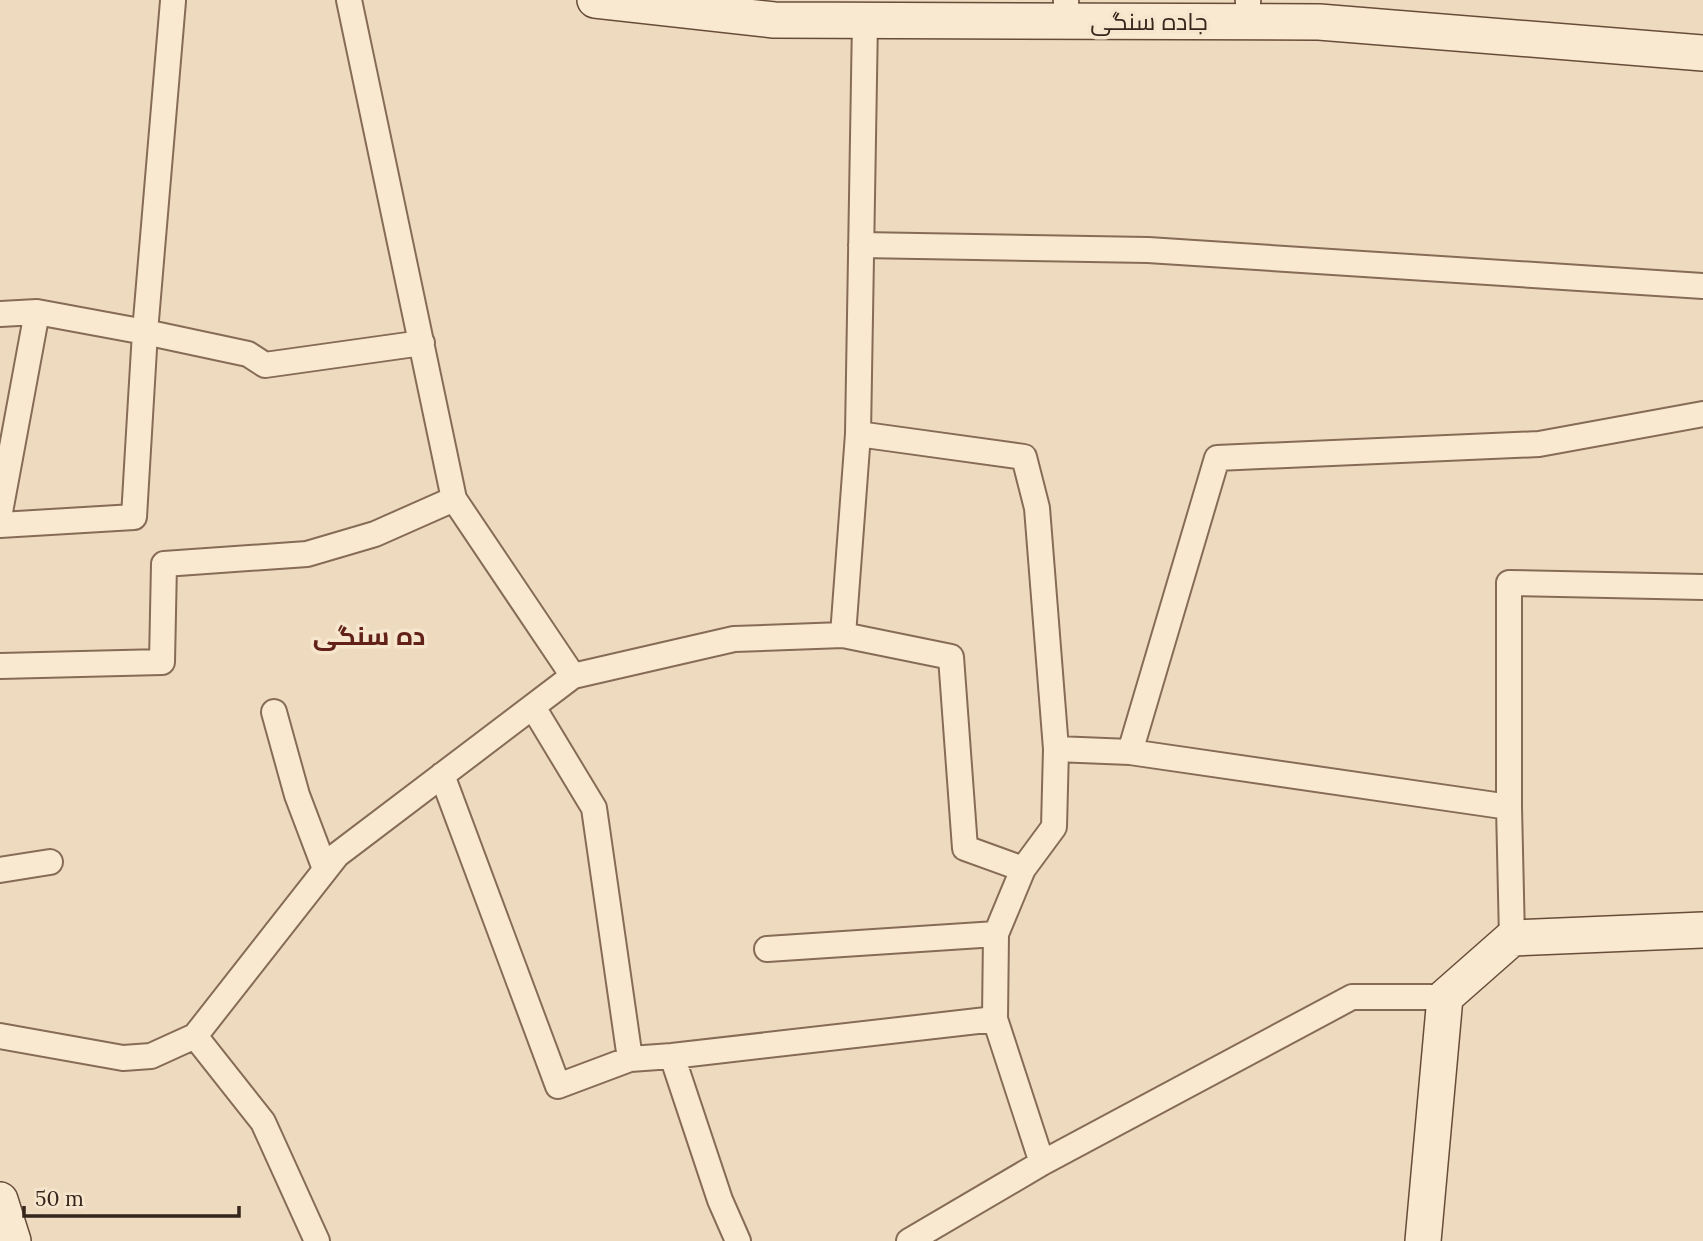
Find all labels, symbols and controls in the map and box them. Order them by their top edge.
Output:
street label: جاده سنگی [1090,6,1208,37]
district label: ده سنگی [313,619,425,652]
scale bar [24,1174,240,1218]
text: 50 m [35,1185,84,1212]

